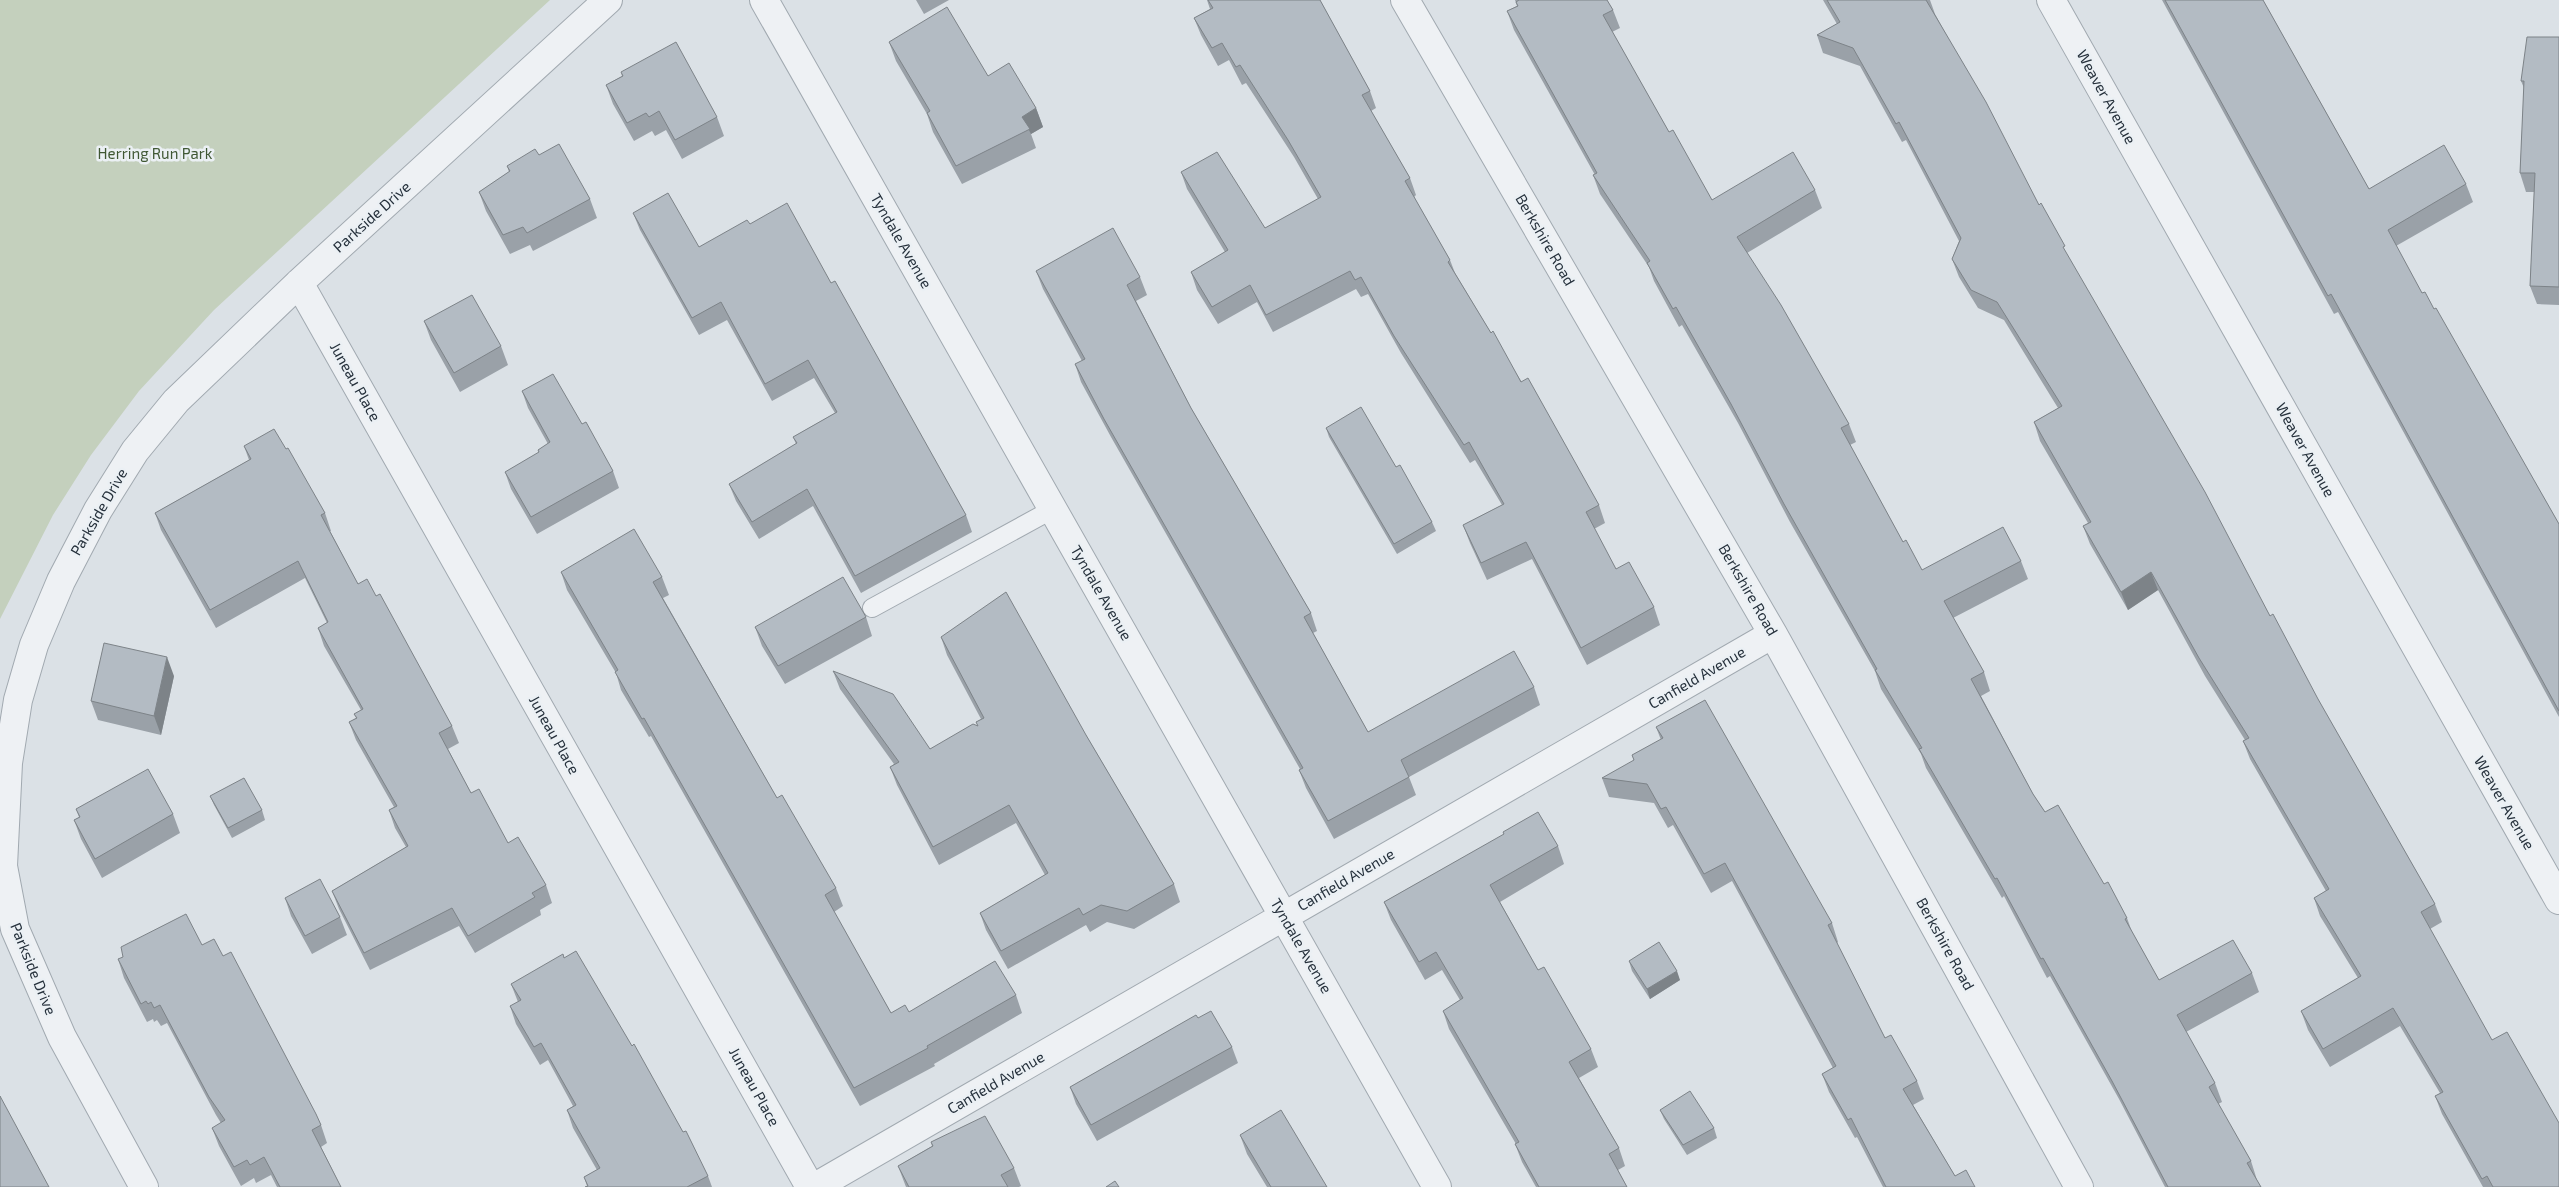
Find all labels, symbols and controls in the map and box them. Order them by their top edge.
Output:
street label: Weaver Avenue [2074,46,2140,147]
park label: Herring Run Park [98,144,213,162]
street label: Parkside Drive [329,177,414,256]
street label: Tyndale Avenue [867,190,936,291]
street label: Berkshire Road [1512,190,1579,289]
street label: Juneau Place [327,339,385,424]
street label: Weaver Avenue [2273,399,2339,500]
street label: Parkside Drive [66,465,130,558]
street label: Berkshire Road [1715,540,1782,639]
street label: Tyndale Avenue [1067,542,1136,643]
street label: Canfield Avenue [1645,642,1748,712]
street label: Juneau Place [526,692,584,777]
street label: Weaver Avenue [2471,752,2539,853]
street label: Canfield Avenue [1294,844,1397,914]
street label: Berkshire Road [1913,894,1979,993]
street label: Tyndale Avenue [1267,895,1336,996]
street label: Parkside Drive [7,920,61,1017]
street label: Juneau Place [726,1044,784,1129]
street label: Canfield Avenue [944,1047,1047,1117]

